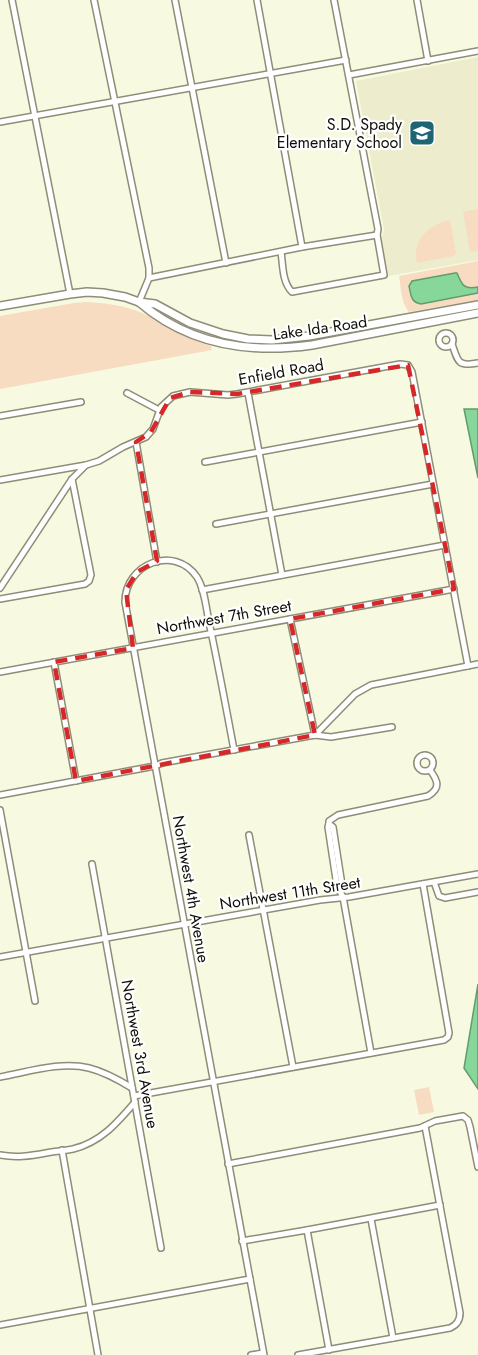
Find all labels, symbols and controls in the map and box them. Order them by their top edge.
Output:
place label: S.D. Spady Elementary School [277,113,403,154]
school or university icon: S.D. Spady Elementary School [407,118,437,148]
street label: Lake Ida Road [271,310,369,346]
street label: Enfield Road [237,353,325,391]
street label: Northwest 7th Street [155,594,293,640]
street label: Northwest 4th Avenue [167,814,215,964]
street label: Northwest 11th Street [218,870,362,915]
street label: Northwest 3rd Avenue [116,978,164,1130]

